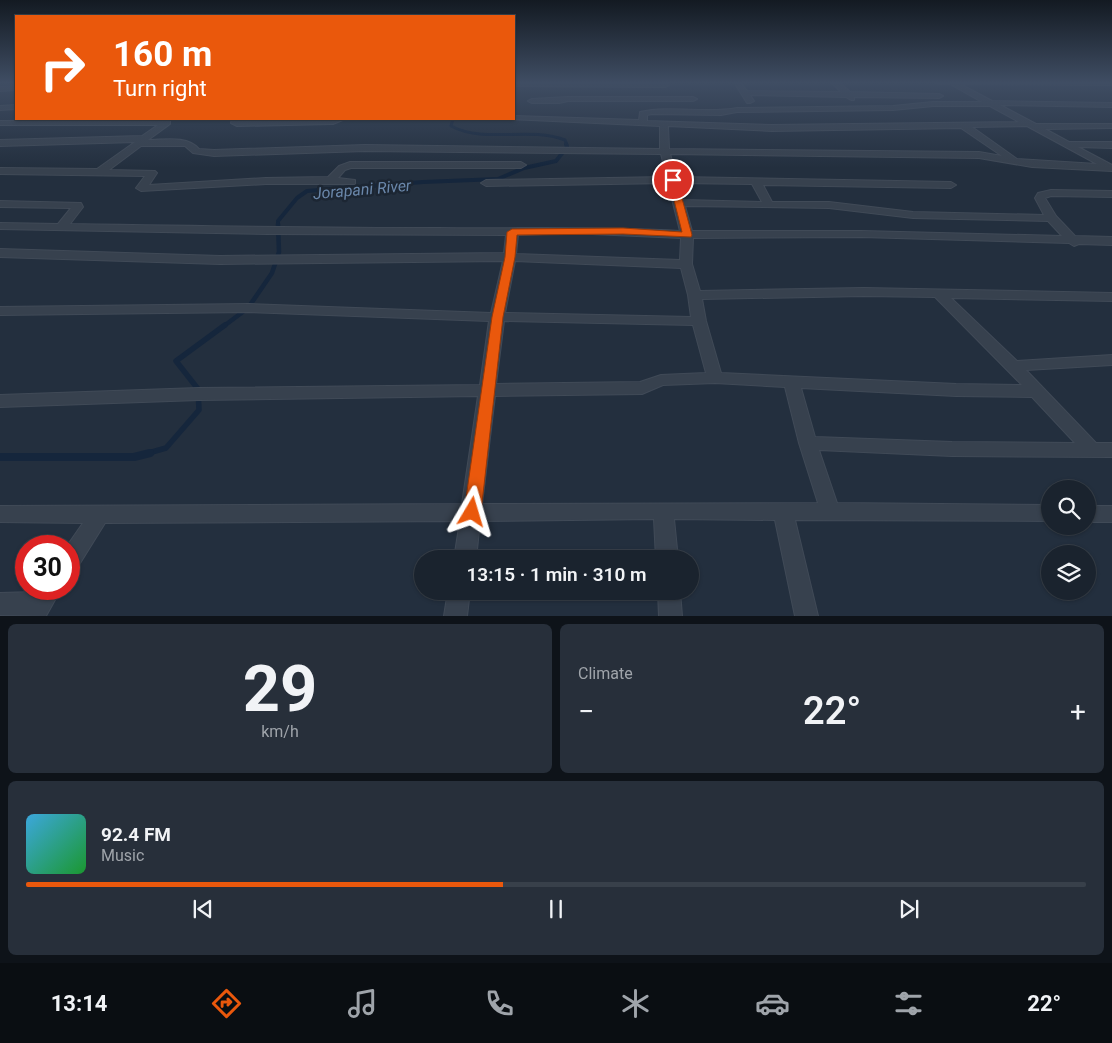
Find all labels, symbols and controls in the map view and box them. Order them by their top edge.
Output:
text: 160 m [113,34,212,75]
icon: right [30,35,95,100]
text: Turn right [113,76,207,101]
pin [652,159,694,201]
icon: arrive [659,166,687,194]
water label: Jorapani River [312,176,413,203]
map controls [1041,480,1096,600]
button: search [1041,480,1096,535]
position arrow [445,485,497,537]
speed limit sign: 30 [15,535,80,600]
button: layers [1041,545,1096,600]
text: 13:15 · 1 min · 310 m [466,563,647,586]
text: 29 [243,651,317,727]
text: Climate [578,664,633,683]
text: 22° [803,689,861,733]
text: − [578,695,594,728]
text: + [1070,695,1086,728]
text: km/h [261,722,299,741]
text: 92.4 FM [101,823,171,846]
text: Music [101,846,144,865]
icon: previous [189,895,217,923]
icon: pause [542,895,570,923]
icon: next [895,895,923,923]
icon: directions [209,986,244,1021]
icon: music [345,986,380,1021]
icon: phone [482,986,517,1021]
icon: climate [618,986,653,1021]
icon: car [755,986,790,1021]
icon: filters [891,986,926,1021]
text: 13:14 [51,991,107,1016]
text: 22° [1027,991,1061,1016]

